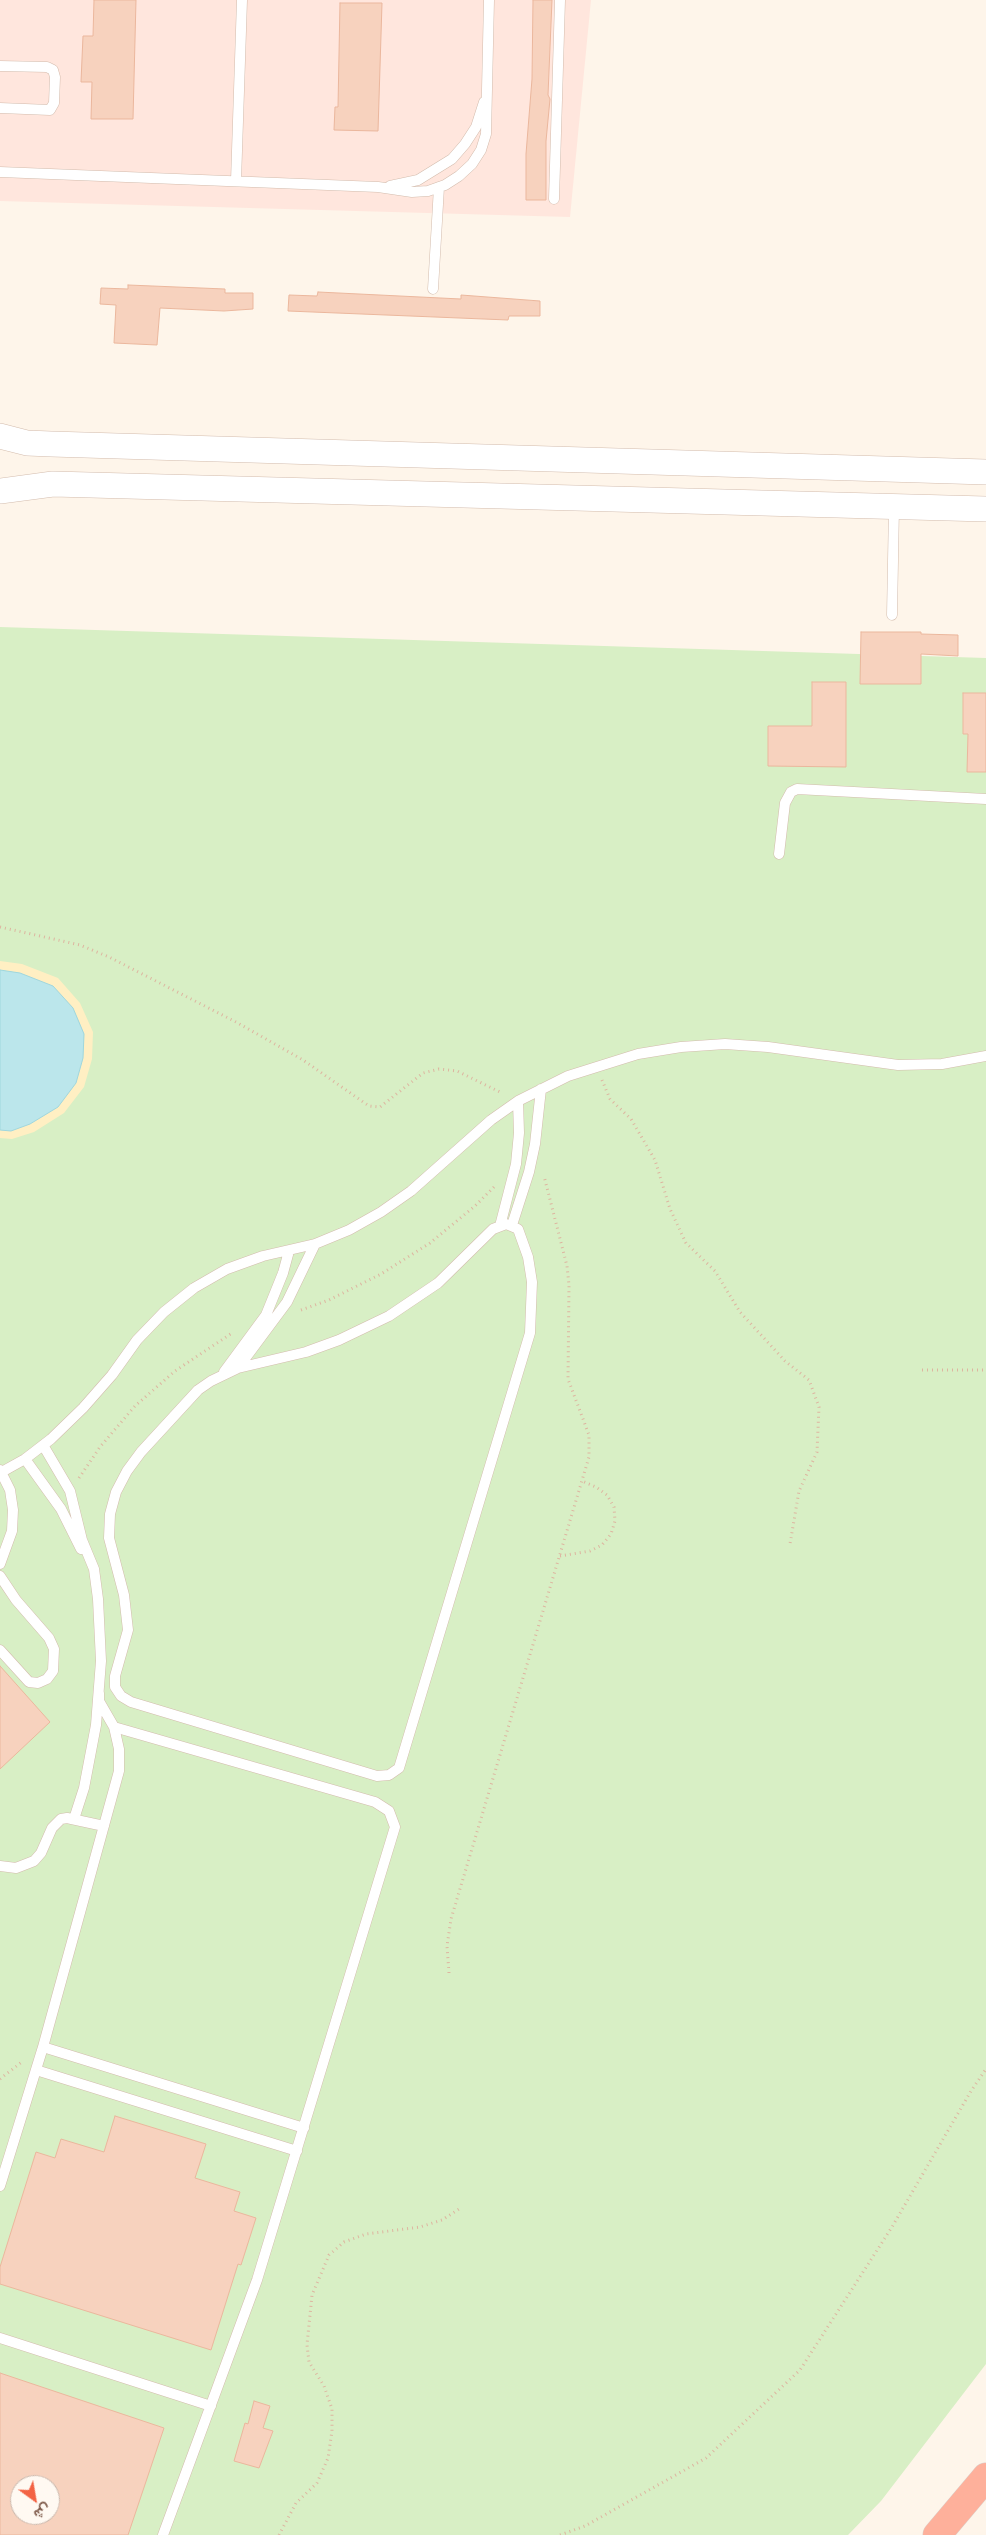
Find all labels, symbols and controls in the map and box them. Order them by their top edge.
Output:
north arrow [10,2475,60,2525]
text: ش [31,2501,54,2523]

